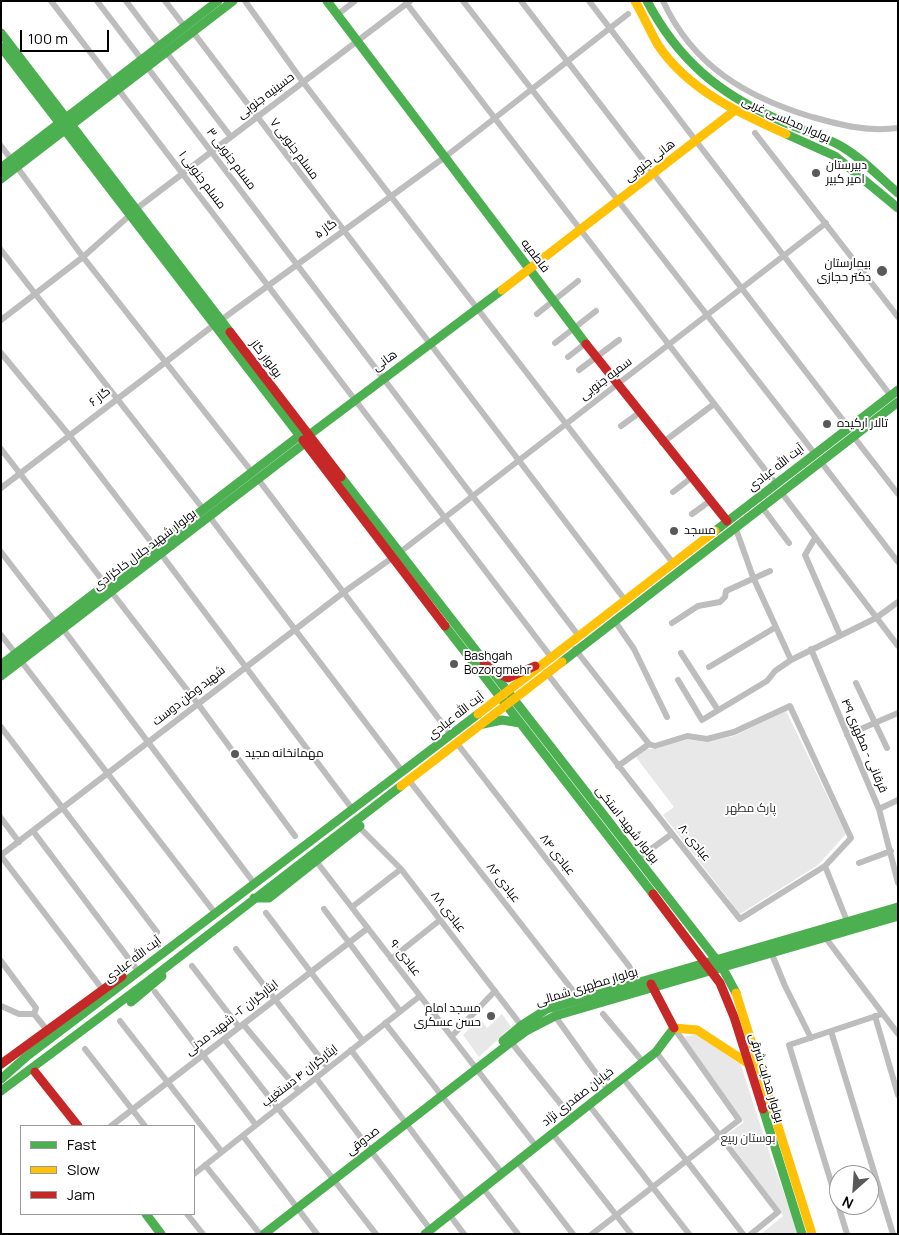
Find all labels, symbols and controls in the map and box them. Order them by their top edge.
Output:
scale bar [22,20,111,52]
text: 100 m [28,28,68,49]
street label: حسینیه جنوبی [235,70,297,122]
street label: بولوار مجلسی غربی [739,94,833,146]
street label: مسلم جنوبی ۷ [266,116,322,182]
street label: مسلم جنوبی ۳ [203,125,259,193]
street label: هانی جنوبی [622,137,678,185]
street label: ۱ مسلم جنوبی [175,148,229,212]
place label: دبیرستان امیر کبیر [826,159,867,187]
marker: دبیرستان امیر کبیر [810,167,822,179]
street label: گاز ۵ [312,216,340,242]
street label: فاطمیه [518,236,552,276]
place label: بیمارستان دکتر حجازی [817,257,871,285]
marker: بیمارستان دکتر حجازی [875,264,889,278]
street label: بولوار گاز [247,337,285,381]
street label: هانی [370,347,400,375]
street label: سمیه جنوبی [577,355,635,403]
street label: گاز ۶ [87,384,113,410]
place label: تالار ارکیده [837,417,888,431]
marker: تالار ارکیده [821,418,833,430]
street label: آیت الله عبادی [745,442,807,494]
street label: بولوار شهید جلال خاکزادی [91,506,199,594]
place label: مسجد [684,524,716,538]
marker: مسجد [668,525,680,537]
place label: Bashgah Bozorgmehr [464,650,531,678]
marker: Bashgah Bozorgmehr [448,658,460,670]
street label: شهید وطن دوست [150,663,228,729]
street label: آیت الله عبادی [425,690,487,742]
street label: قرقانی - مطهری ۴۹ [838,697,890,795]
place label: مهمانخانه مجید [245,747,324,761]
marker: مهمانخانه مجید [229,748,241,760]
street label: بولوار شهید استکی [592,783,662,867]
park label: پارک مطهر [726,802,776,816]
street label: عبادی ۸۰ [675,822,713,864]
street label: عبادی ۸۴ [536,831,578,879]
street label: عبادی ۸۶ [483,860,523,906]
street label: عبادی ۸۸ [428,889,468,935]
street label: آیت الله عبادی [102,934,164,986]
street label: عبادی ۹۰ [386,937,424,979]
street label: بولوار مطهری شمالی [534,965,640,1009]
street label: ایثارگران ۲- شهید مدنی [183,977,281,1059]
place label: مسجد امام حسن عسکری [414,1002,481,1030]
marker: مسجد امام حسن عسکری [485,1010,497,1022]
street label: بولوار هدایت شرقی [746,1032,786,1124]
street label: ایثارگران ۴ دستغیب [259,1042,341,1110]
street label: خیابان صفدری نژاد [539,1065,617,1129]
street label: صدوقی [343,1124,383,1158]
legend [20,1125,195,1215]
park label: بوستان ربیع [721,1132,775,1146]
text: Fast [67,1134,96,1155]
text: Slow [67,1159,100,1180]
north arrow [829,1165,879,1215]
text: Jam [67,1184,95,1205]
text: N [839,1192,856,1214]

